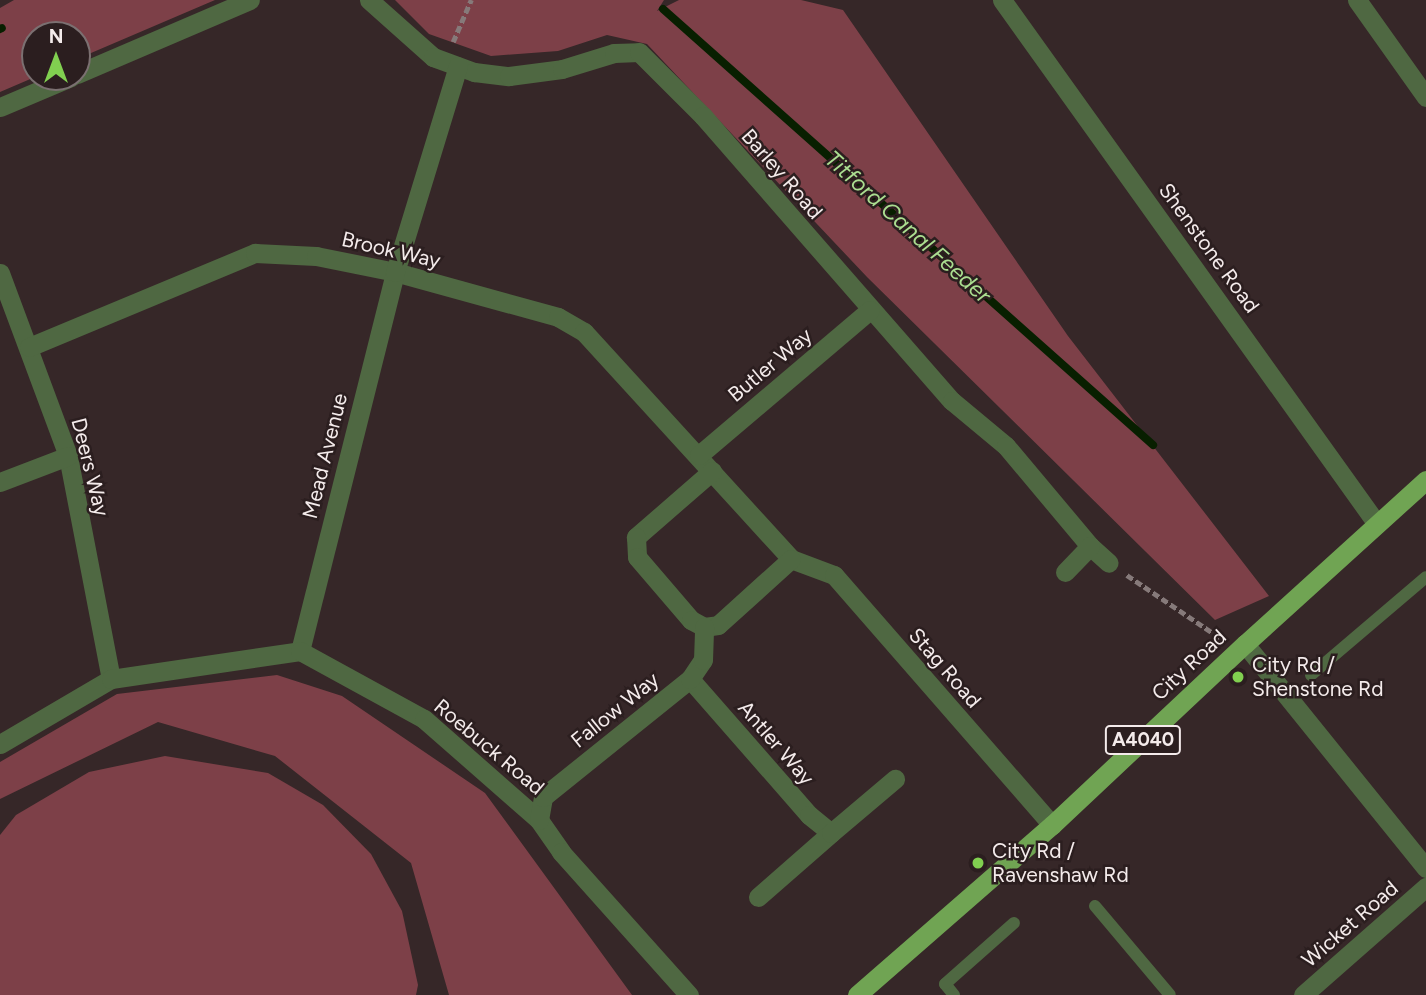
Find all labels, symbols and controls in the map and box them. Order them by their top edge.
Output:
north arrow [21,21,91,91]
text: N [49,25,63,48]
street label: Barley Road [736,124,828,224]
water label: Titford Canal Feeder [819,145,997,309]
street label: Shenstone Road [1153,178,1265,318]
street label: Brook Way [339,226,443,274]
street label: Butler Way [723,323,817,407]
street label: Mead Avenue [297,391,353,521]
street label: Deers Way [66,415,114,519]
street label: Stag Road [904,623,986,713]
street label: City Road [1147,624,1231,706]
place label: City Rd / Shenstone Rd [1252,652,1383,702]
street label: Fallow Way [566,667,664,753]
marker: City Rd / Shenstone Rd [1230,669,1246,685]
street label: Roebuck Road [429,694,549,800]
street label: Antler Way [733,696,819,790]
road number: A4040 [1104,724,1182,755]
place label: City Rd / Ravenshaw Rd [992,838,1129,888]
marker: City Rd / Ravenshaw Rd [970,855,986,871]
street label: Wicket Road [1297,875,1403,973]

